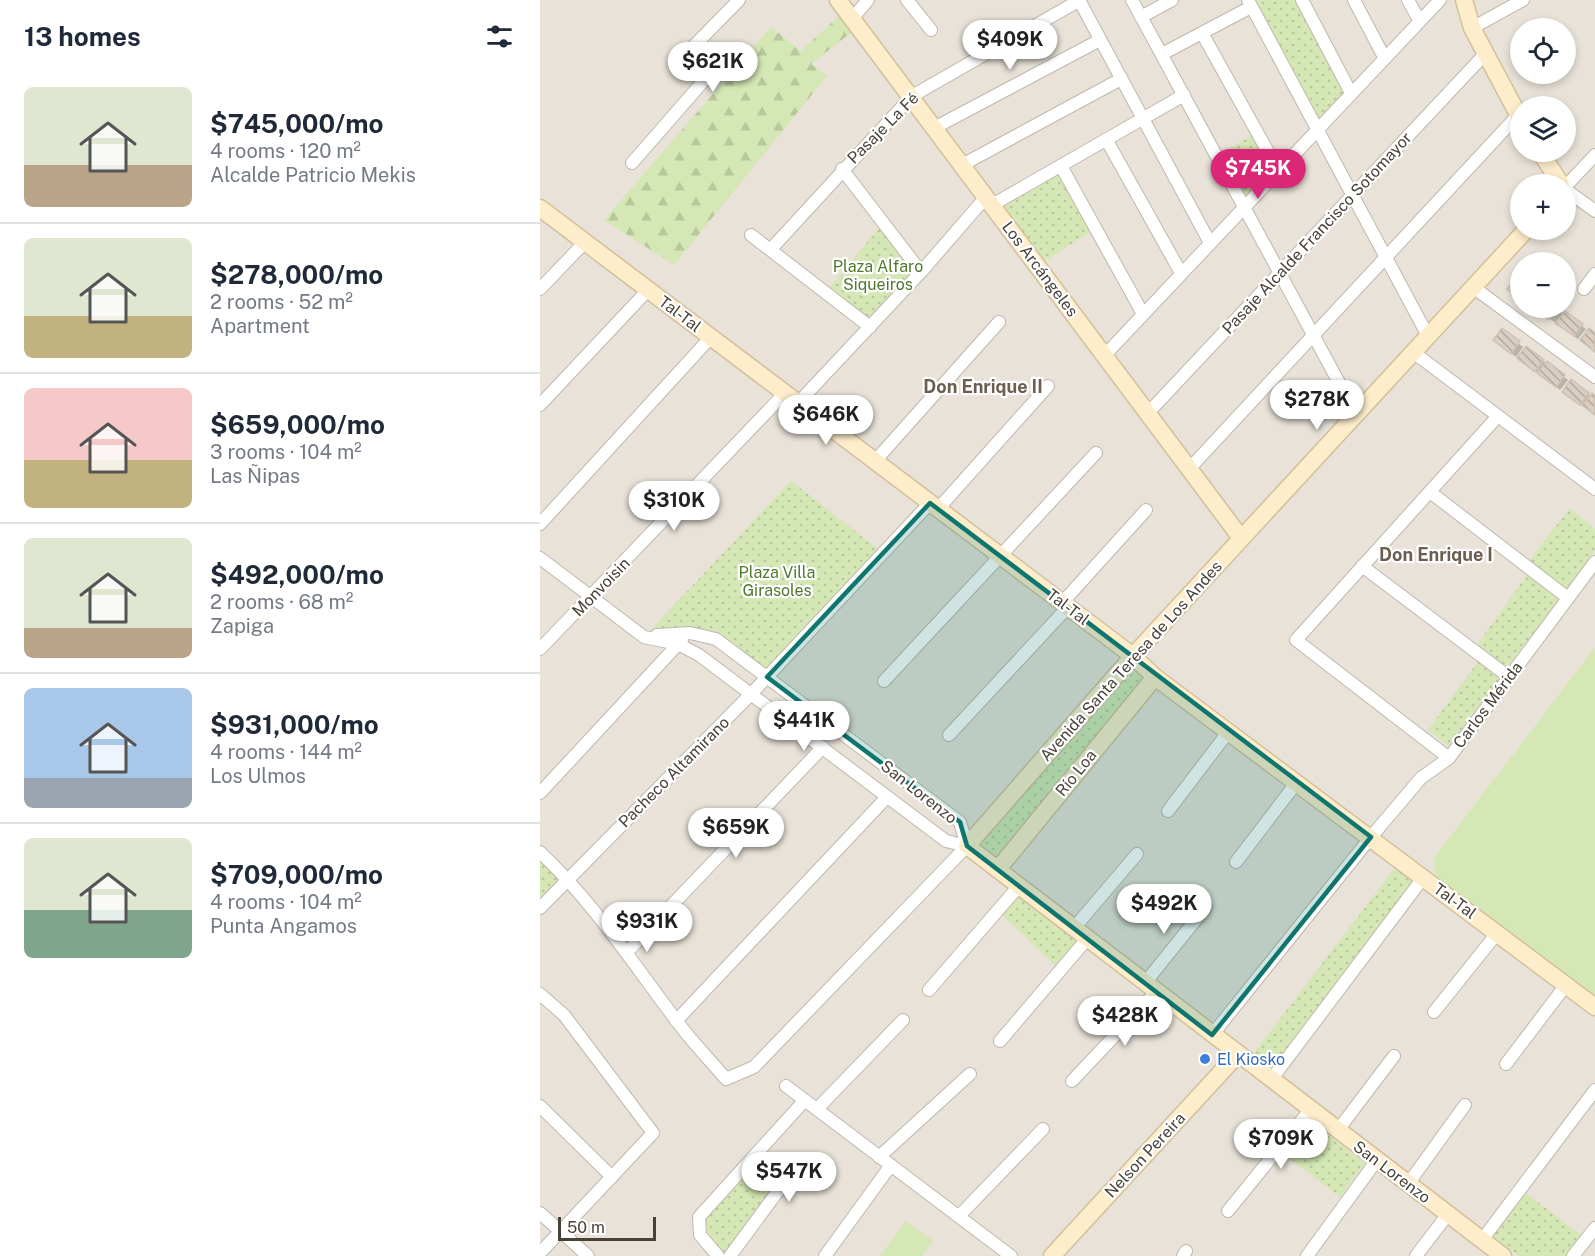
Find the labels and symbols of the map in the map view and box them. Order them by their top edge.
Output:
pin: $409K [968,20,1052,71]
pin: $621K [671,42,755,93]
street label: Pasaje La Fé [843,88,923,168]
street label: Pasaje Alcalde Francisco Sotomayor [1218,128,1416,338]
pin: $745K [1216,149,1300,200]
street label: Los Arcángeles [998,218,1082,320]
park label: Plaza Alfaro Siqueiros [833,257,923,294]
street label: Tal-Tal [655,292,705,336]
district label: Don Enrique II [923,376,1043,397]
pin: $278K [1275,380,1359,431]
pin: $646K [784,395,868,446]
pin: $310K [632,481,716,532]
district label: Don Enrique I [1379,544,1493,565]
street label: Monvoisin [568,554,634,620]
street label: Avenida Santa Teresa de Los Andes [1036,557,1226,765]
park label: Plaza Villa Girasoles [739,563,815,600]
street label: Tal-Tal [1043,585,1093,629]
street label: Carlos Mérida [1449,658,1527,752]
pin: $441K [762,701,846,752]
street label: Pacheco Altamirano [615,713,733,831]
street label: Río Loa [1052,746,1100,800]
street label: San Lorenzo [877,756,961,828]
pin: $659K [694,808,778,859]
street label: Tal-Tal [1430,879,1480,923]
pin: $492K [1122,884,1206,935]
pin: $931K [605,902,689,953]
pin: $428K [1083,996,1167,1047]
place label: El Kiosko [1217,1050,1285,1069]
marker: El Kiosko [1198,1052,1212,1066]
street label: Nelson Pereira [1101,1109,1189,1201]
pin: $709K [1239,1119,1323,1170]
street label: San Lorenzo [1350,1137,1434,1207]
pin: $547K [747,1152,831,1203]
scale bar [558,1214,656,1242]

